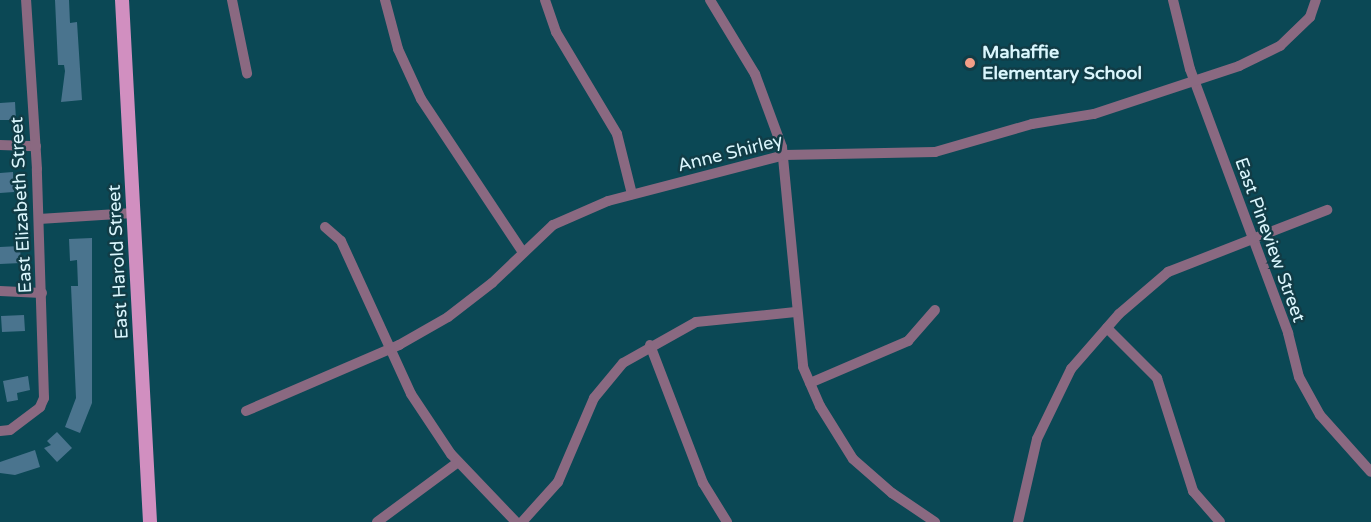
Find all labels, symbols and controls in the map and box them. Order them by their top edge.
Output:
place label: Mahaffie Elementary School [982,42,1142,84]
marker: Mahaffie Elementary School [963,56,977,70]
street label: East Elizabeth Street [6,116,36,294]
street label: Anne Shirley [675,130,785,176]
street label: East Pineview Street [1230,155,1310,325]
street label: East Harold Street [103,184,133,340]

